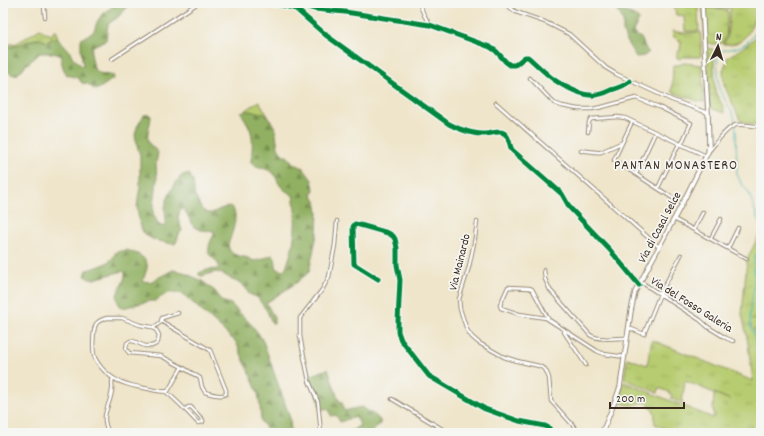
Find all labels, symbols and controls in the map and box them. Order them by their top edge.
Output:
north arrow [698,26,738,66]
text: N [715,30,723,46]
district label: PANTAN MONASTERO [614,156,738,176]
street label: Via di Casal Selce [634,189,686,266]
street label: Via Mainardo [445,232,476,292]
street label: Via del Fosso Galeria [647,273,736,338]
scale bar [610,384,684,410]
text: 200 m [616,391,645,408]

